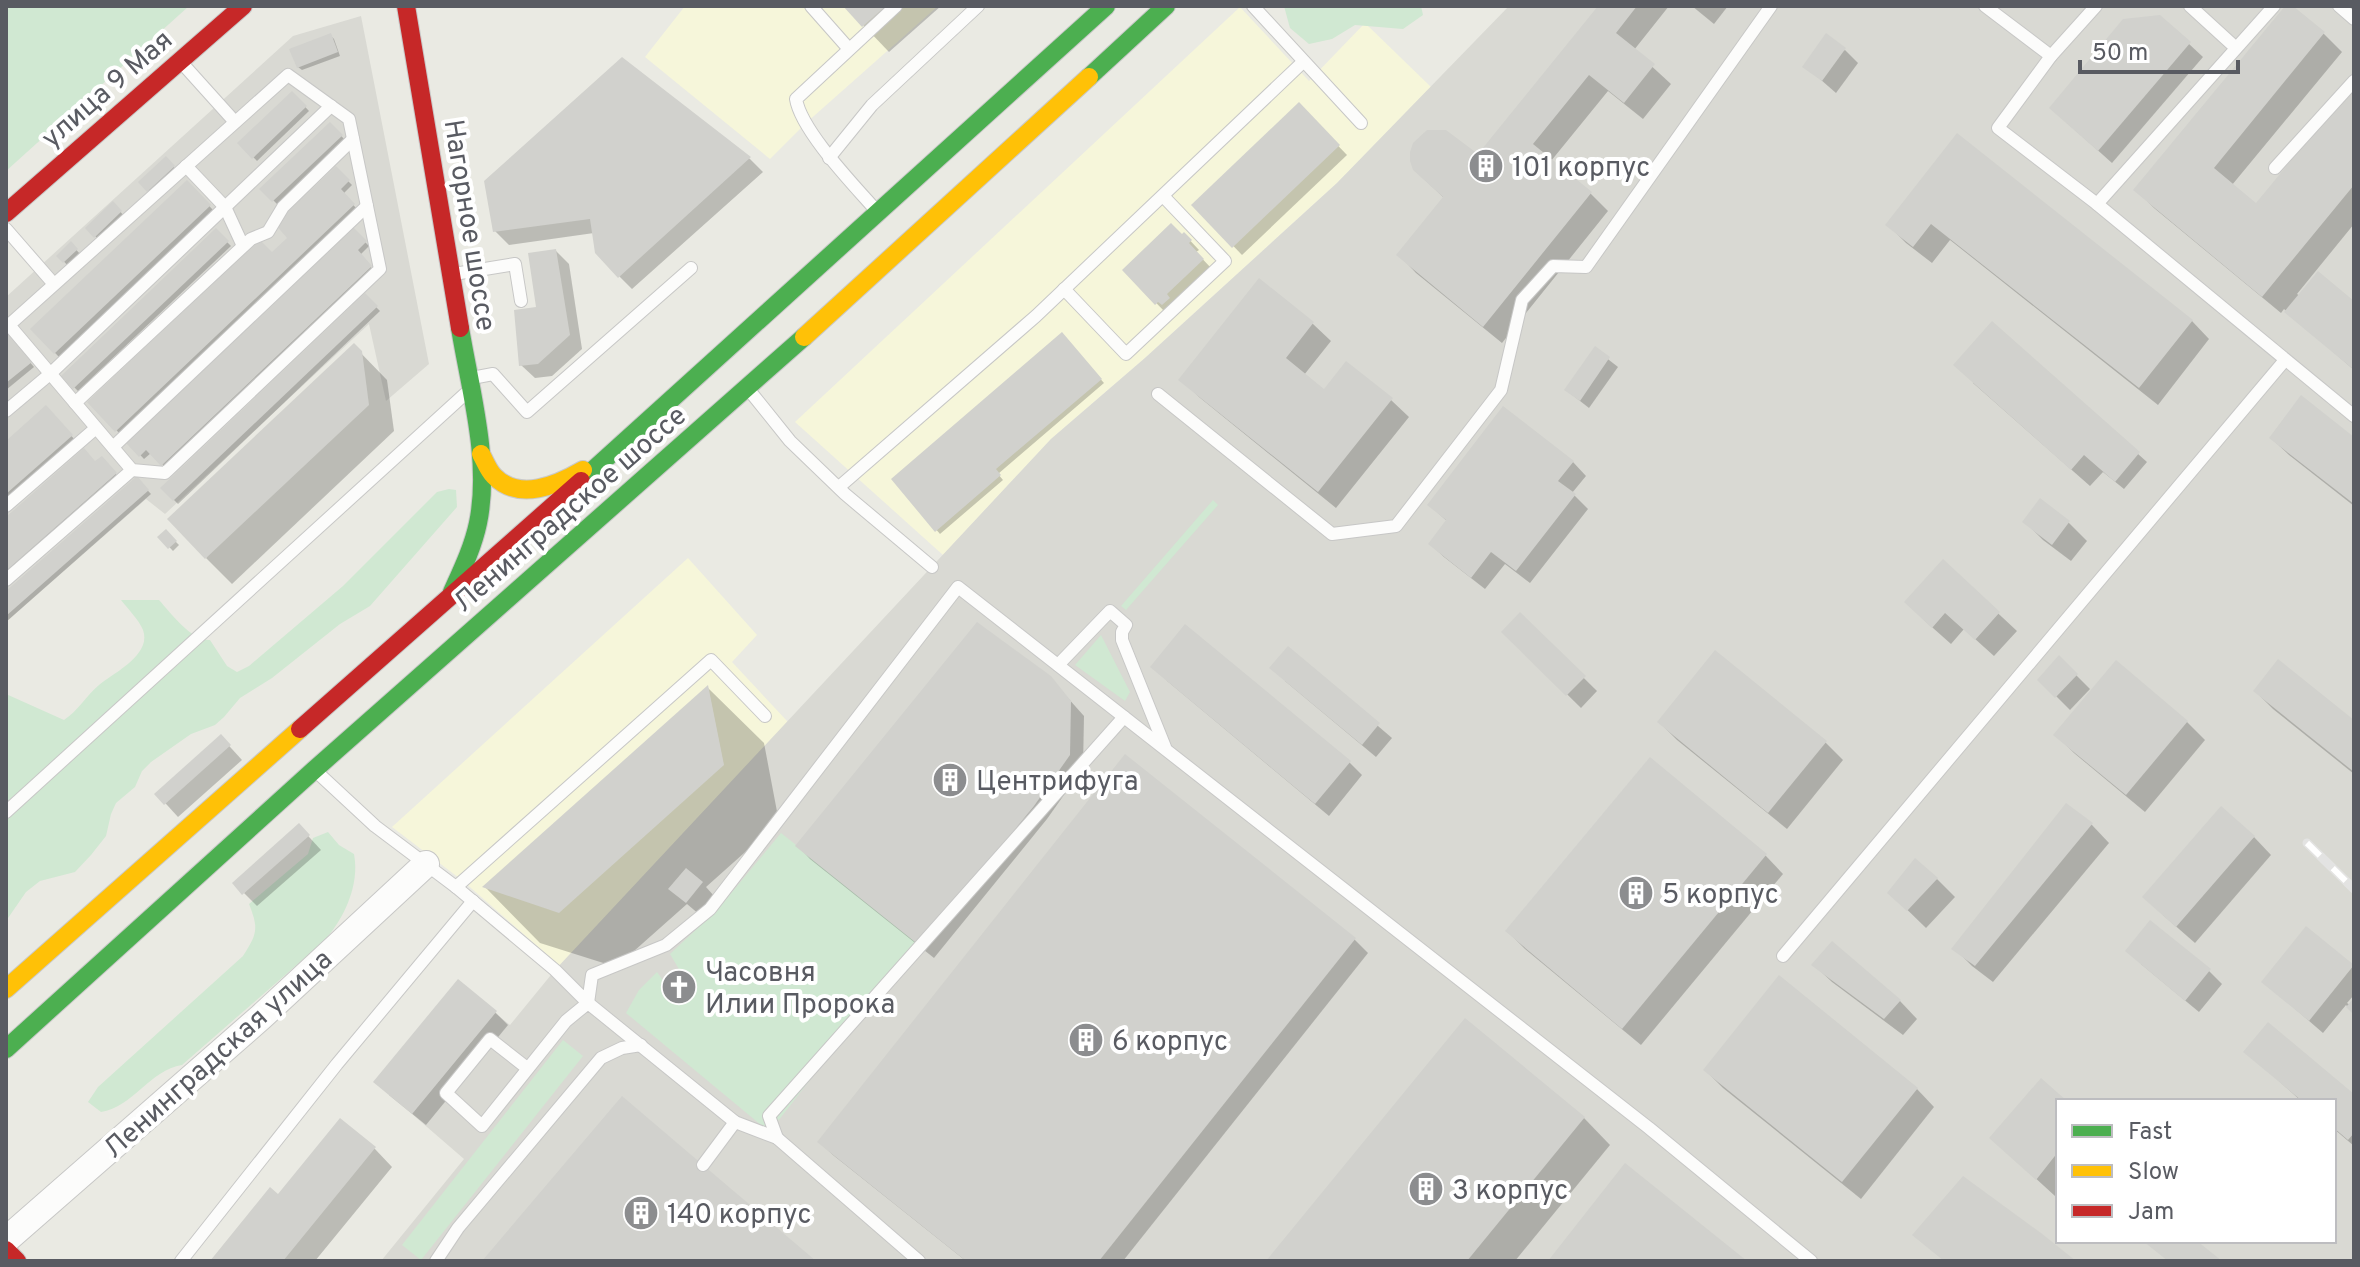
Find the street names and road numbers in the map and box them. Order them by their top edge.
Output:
street label: улица 9 Мая [35,23,181,157]
street label: Нагорное шоссе [434,117,503,334]
street label: Ленинградское шоссе [447,399,695,622]
street label: Ленинградская улица [97,943,341,1168]

